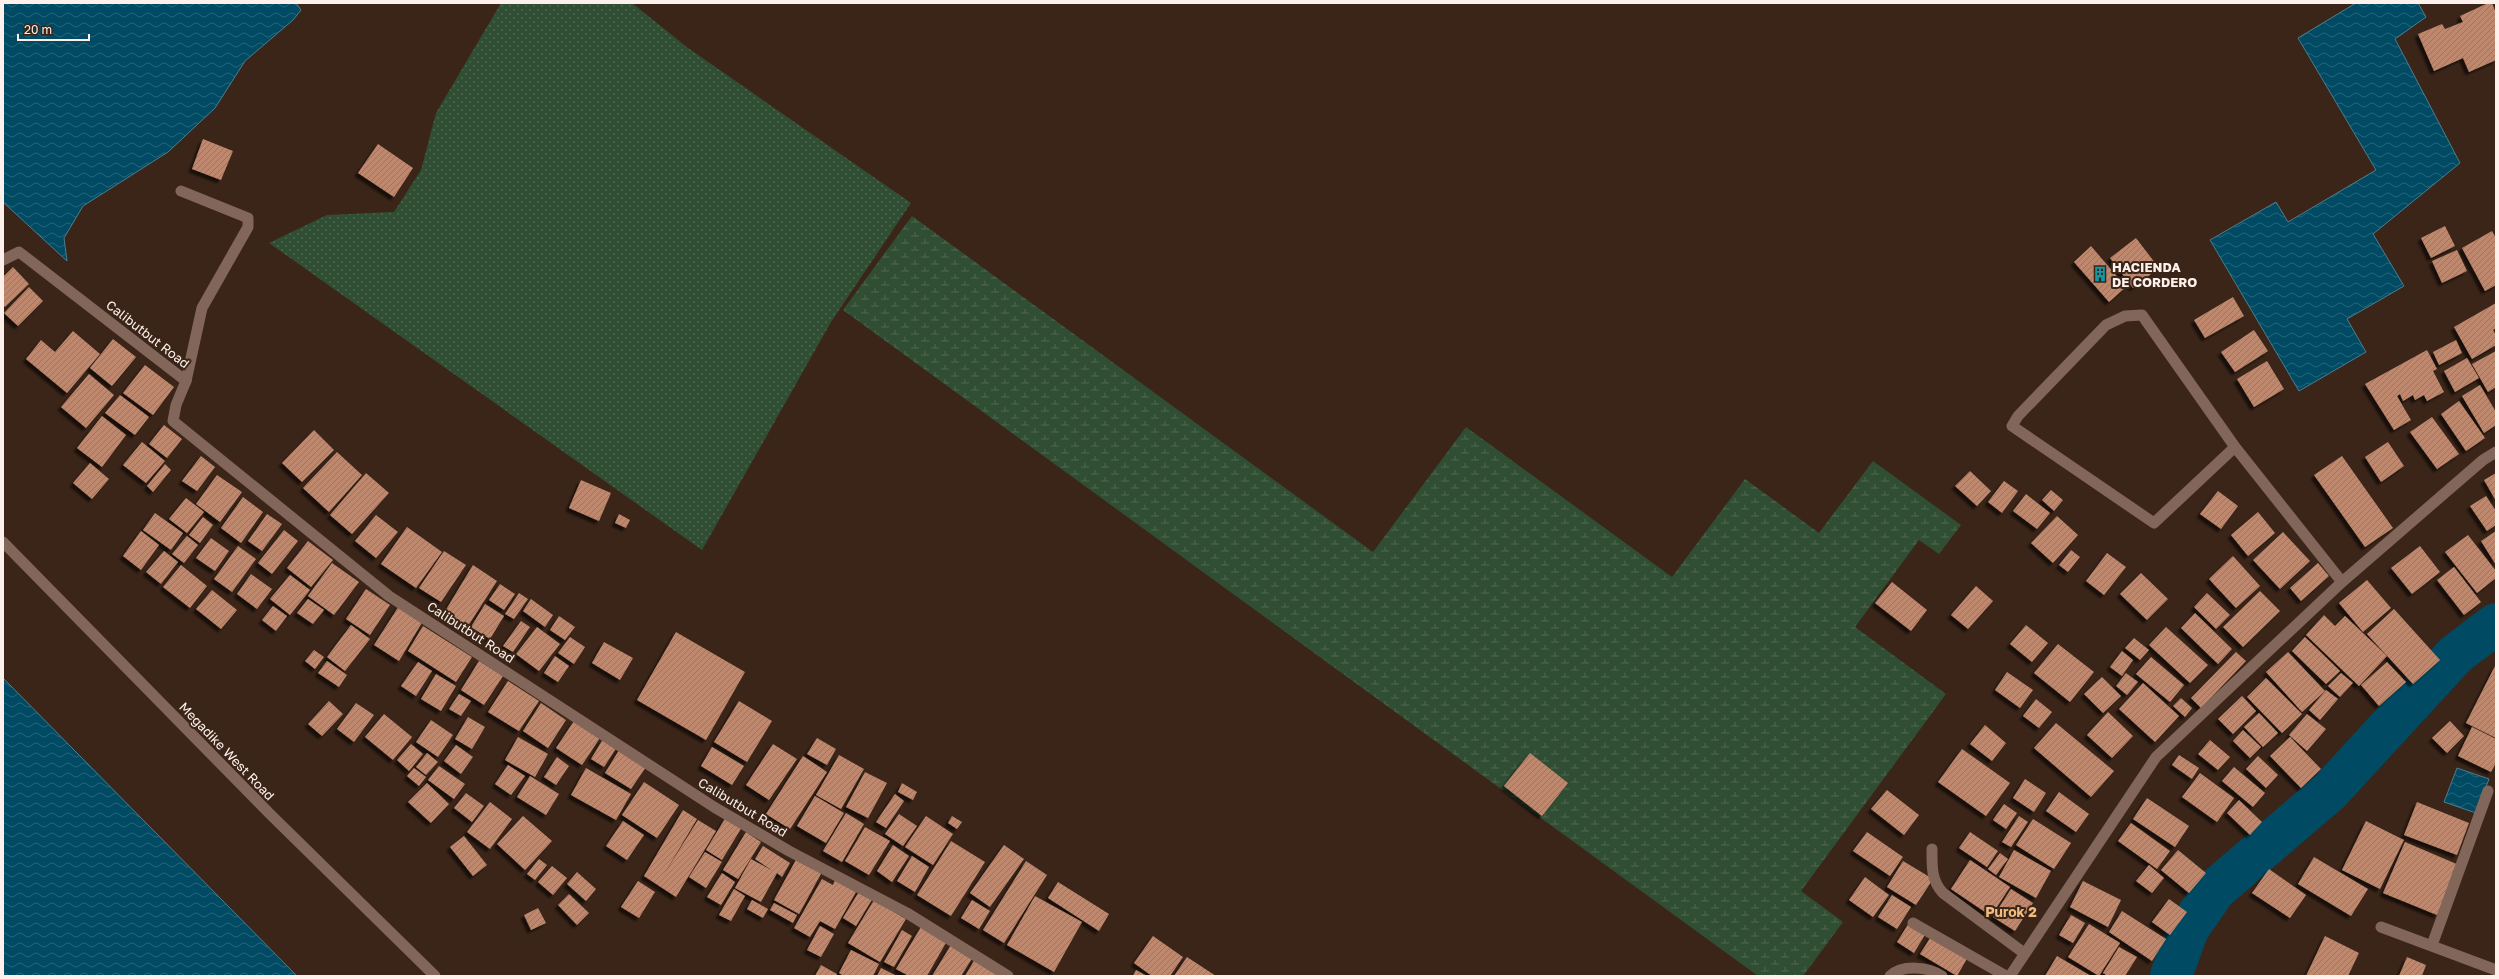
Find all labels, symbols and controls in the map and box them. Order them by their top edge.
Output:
scale bar [18,16,89,42]
text: 20 m [24,22,52,37]
place label: HACIENDA DE CORDERO [2112,259,2197,290]
building icon: HACIENDA DE CORDERO [2091,265,2109,283]
street label: Calibutbut Road [103,297,193,371]
street label: Calibutbut Road [424,598,518,666]
street label: Megadike West Road [176,699,278,803]
street label: Calibutbut Road [696,774,790,840]
district label: Purok 2 [1985,903,2037,920]

